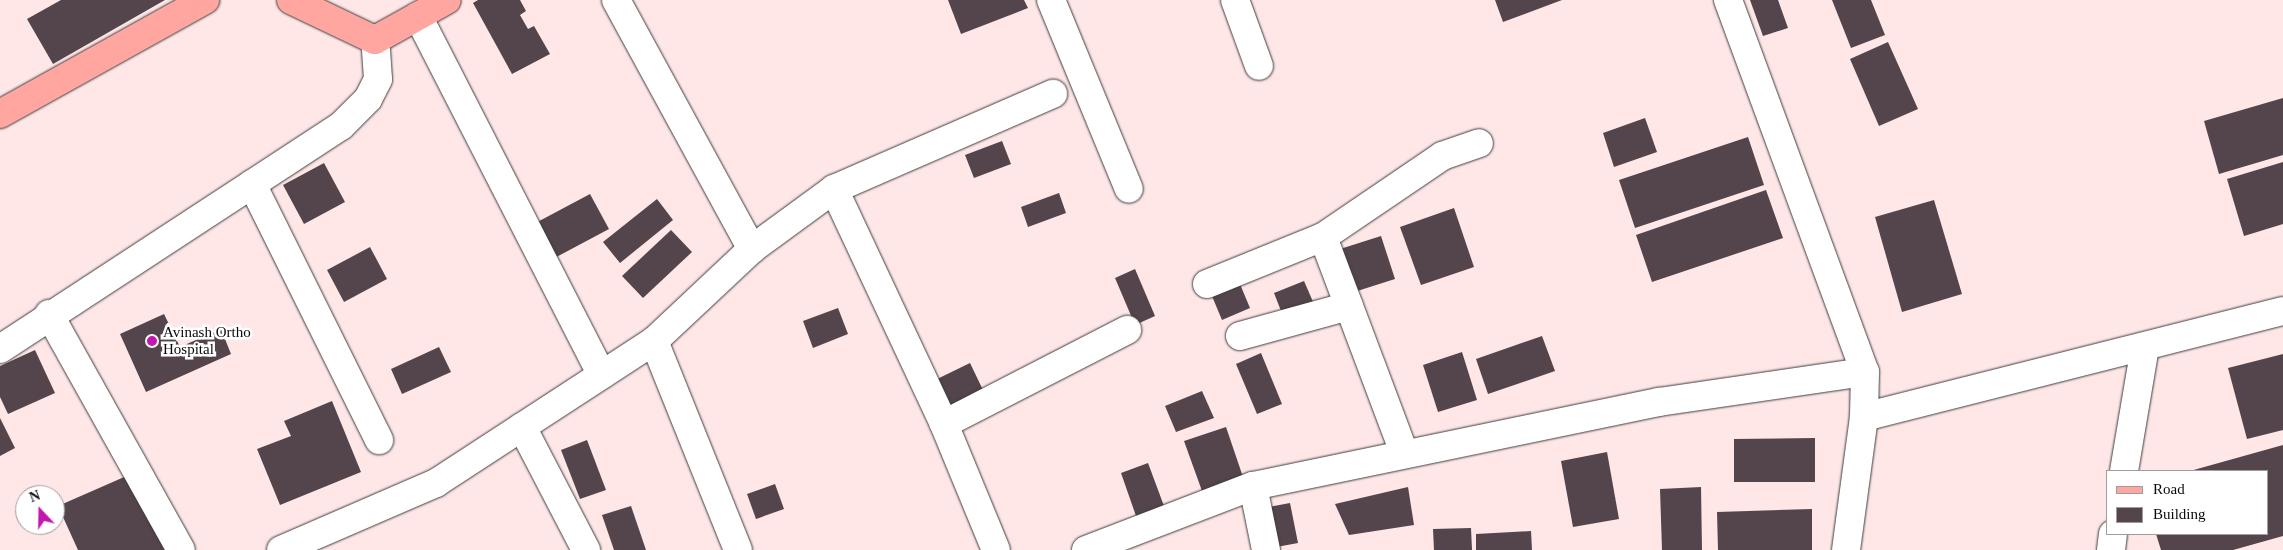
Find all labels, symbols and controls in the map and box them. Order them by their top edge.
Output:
place label: Avinash Ortho Hospital [163,323,251,358]
marker: Avinash Ortho Hospital [145,334,159,348]
legend [2106,470,2268,535]
text: Road [2153,481,2185,497]
north arrow [15,485,65,535]
text: N [27,488,42,505]
text: Building [2153,506,2206,522]

